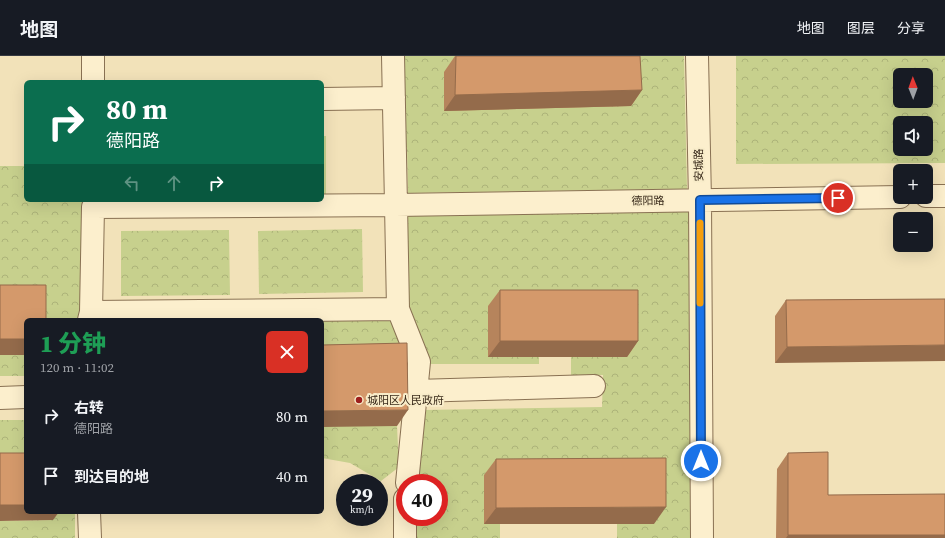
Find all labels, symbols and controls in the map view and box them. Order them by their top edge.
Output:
text: 地图 [20,16,58,42]
text: 地图 [797,18,825,38]
text: 图层 [847,18,875,38]
text: 分享 [897,18,925,38]
north arrow [893,68,933,108]
map controls [893,68,933,252]
text: 80 m [106,90,168,128]
icon: right [40,96,92,148]
button: sound [893,116,933,156]
text: 德阳路 [106,128,160,153]
street label: 安城路 [691,148,707,182]
button: + [893,164,933,204]
icon: left [121,172,143,194]
icon: ahead [163,172,185,194]
icon: right [205,172,227,194]
pin [821,181,855,215]
icon: arrive [827,187,849,209]
street label: 德阳路 [631,193,665,209]
button: − [893,212,933,252]
text: 1 分钟 [40,327,106,360]
button: close [266,331,308,373]
text: 120 m · 11:02 [40,359,114,376]
place label: 城阳区人民政府 [367,393,444,408]
marker: 城阳区人民政府 [354,395,364,405]
text: 右转 [74,397,104,418]
icon: right [40,405,62,427]
text: 80 m [276,406,308,427]
text: 德阳路 [74,420,113,437]
position arrow [680,440,722,482]
icon: arrive [40,465,62,487]
text: 到达目的地 [74,466,149,487]
text: 40 m [276,466,308,487]
speed limit sign: 40 [396,474,448,526]
text: 29 [351,481,373,509]
text: km/h [350,503,374,516]

